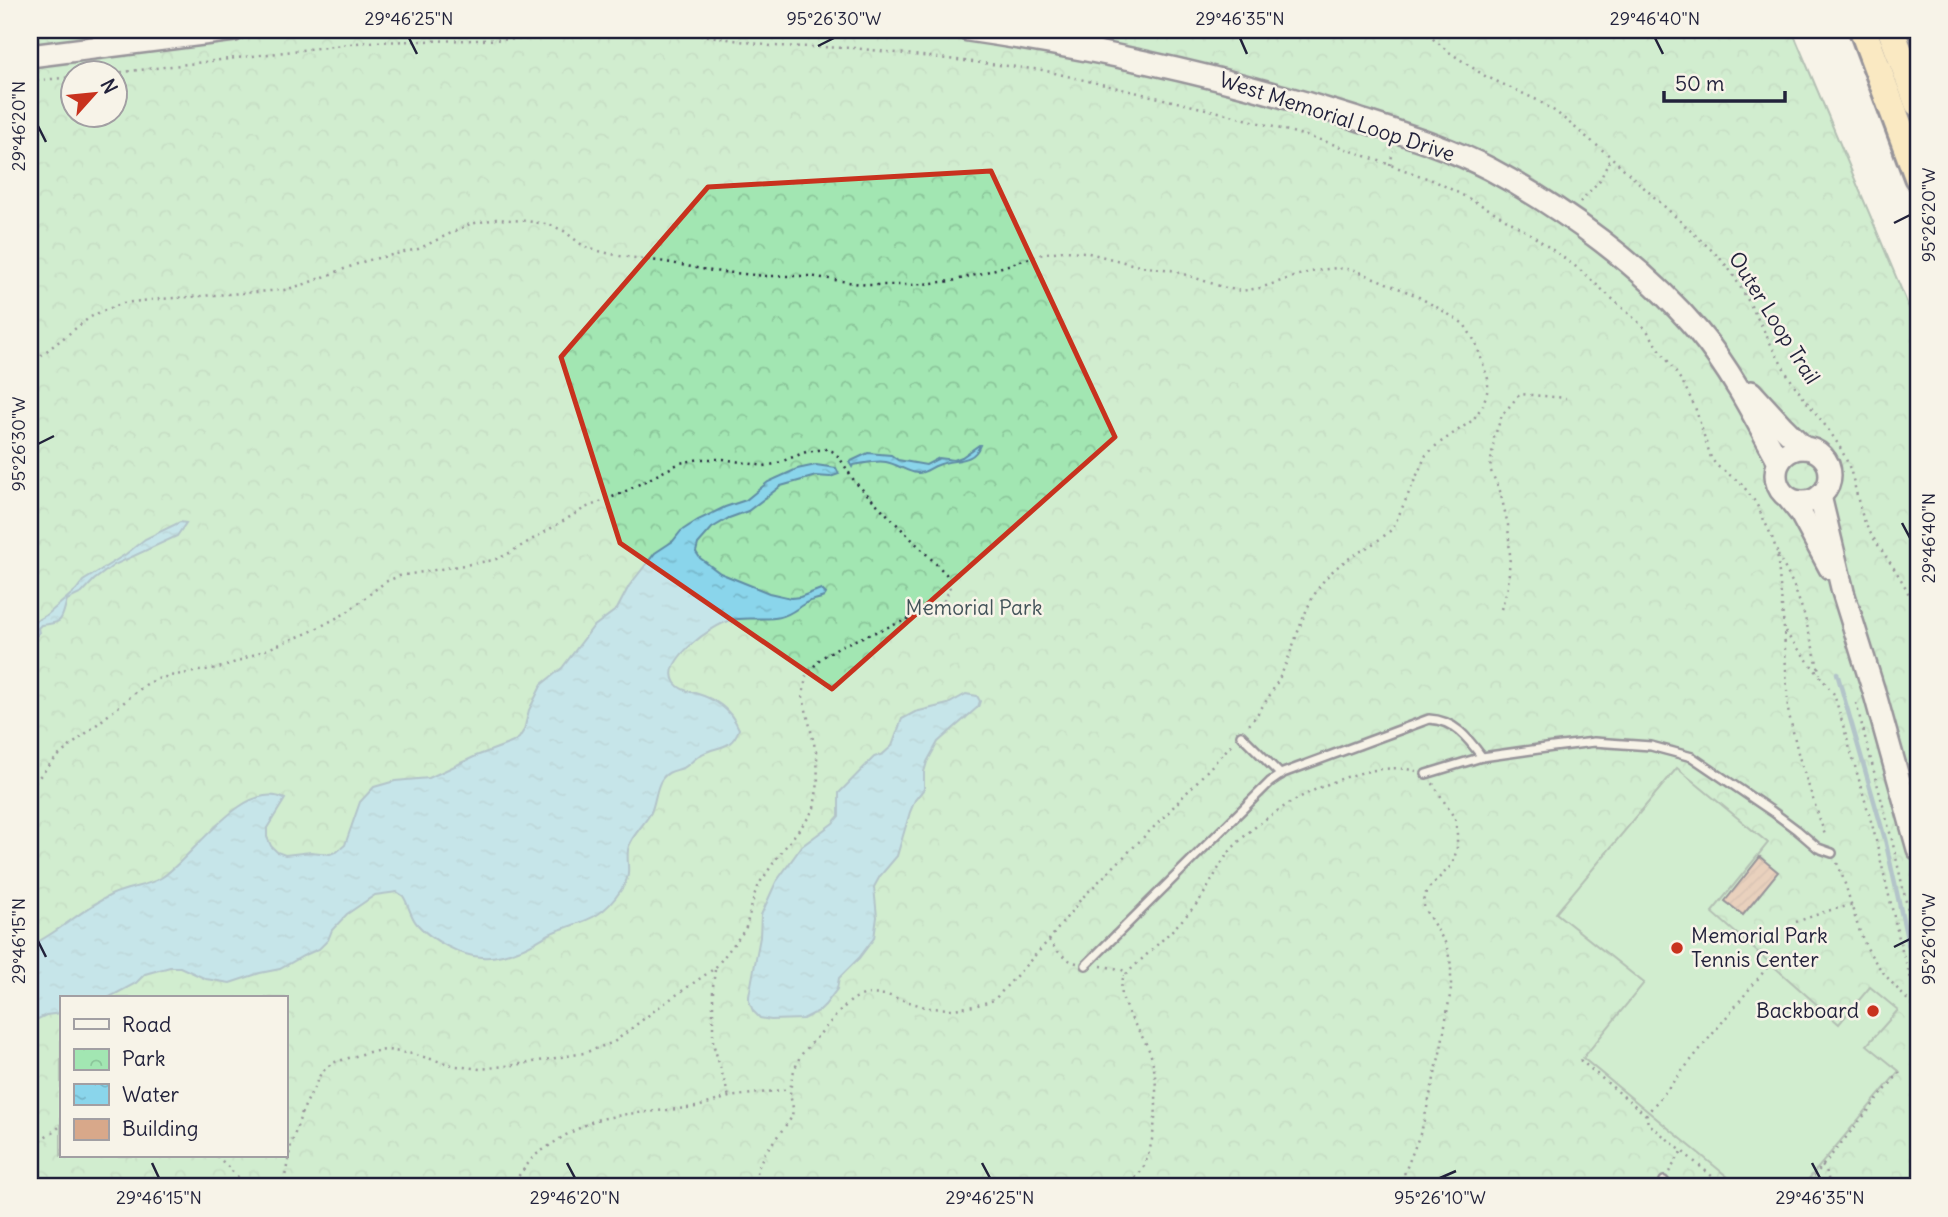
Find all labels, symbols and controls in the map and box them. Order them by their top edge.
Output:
text: 29°46'25"N [365,7,453,30]
text: 95°26'30"W [787,7,881,30]
text: 29°46'35"N [1195,7,1285,30]
text: 29°46'40"N [1610,7,1700,30]
north arrow [60,60,130,130]
scale bar [1664,60,1785,104]
street label: West Memorial Loop Drive [1216,66,1458,167]
text: 50 m [1675,70,1724,97]
text: N [95,75,123,98]
text: 29°46'20"N [7,81,30,171]
text: 95°26'20"W [1917,168,1940,262]
street label: Outer Loop Trail [1723,246,1826,389]
text: 95°26'30"W [7,397,30,491]
text: 29°46'40"N [1917,493,1940,583]
park label: Memorial Park [906,594,1042,621]
text: 95°26'10"W [1917,893,1940,985]
text: 29°46'15"N [7,898,30,984]
place label: Memorial Park Tennis Center [1691,922,1828,973]
marker: Memorial Park Tennis Center [1669,940,1685,956]
legend [60,996,287,1158]
place label: Backboard [1756,997,1859,1024]
marker: Backboard [1865,1003,1881,1019]
text: Road [122,1011,171,1038]
text: Park [122,1045,165,1072]
text: Water [122,1081,180,1108]
text: Building [122,1115,198,1142]
text: 29°46'15"N [116,1186,202,1209]
text: 29°46'20"N [530,1186,620,1209]
text: 29°46'25"N [946,1186,1034,1209]
text: 95°26'10"W [1394,1186,1486,1209]
text: 29°46'35"N [1775,1186,1865,1209]

